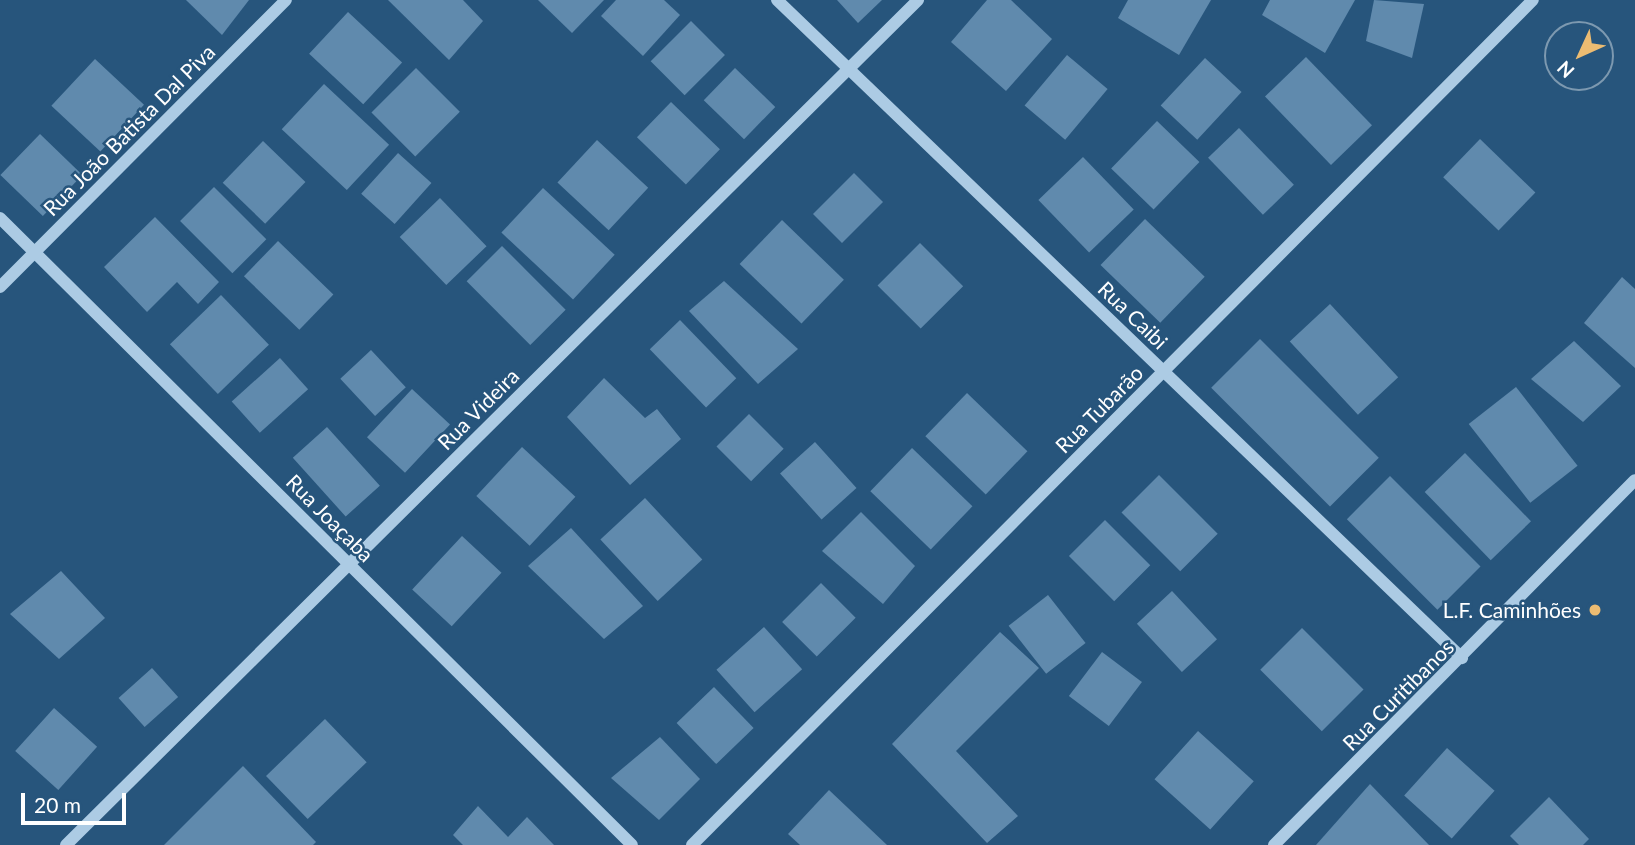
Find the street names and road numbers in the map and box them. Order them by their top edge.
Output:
street label: Rua João Batista Dal Piva [38,39,220,221]
street label: Rua Caibi [1093,276,1173,354]
street label: Rua Tubarão [1050,360,1148,458]
street label: Rua Videira [432,363,524,455]
street label: Rua Joaçaba [281,469,379,567]
street label: Rua Curitibanos [1337,634,1459,756]

